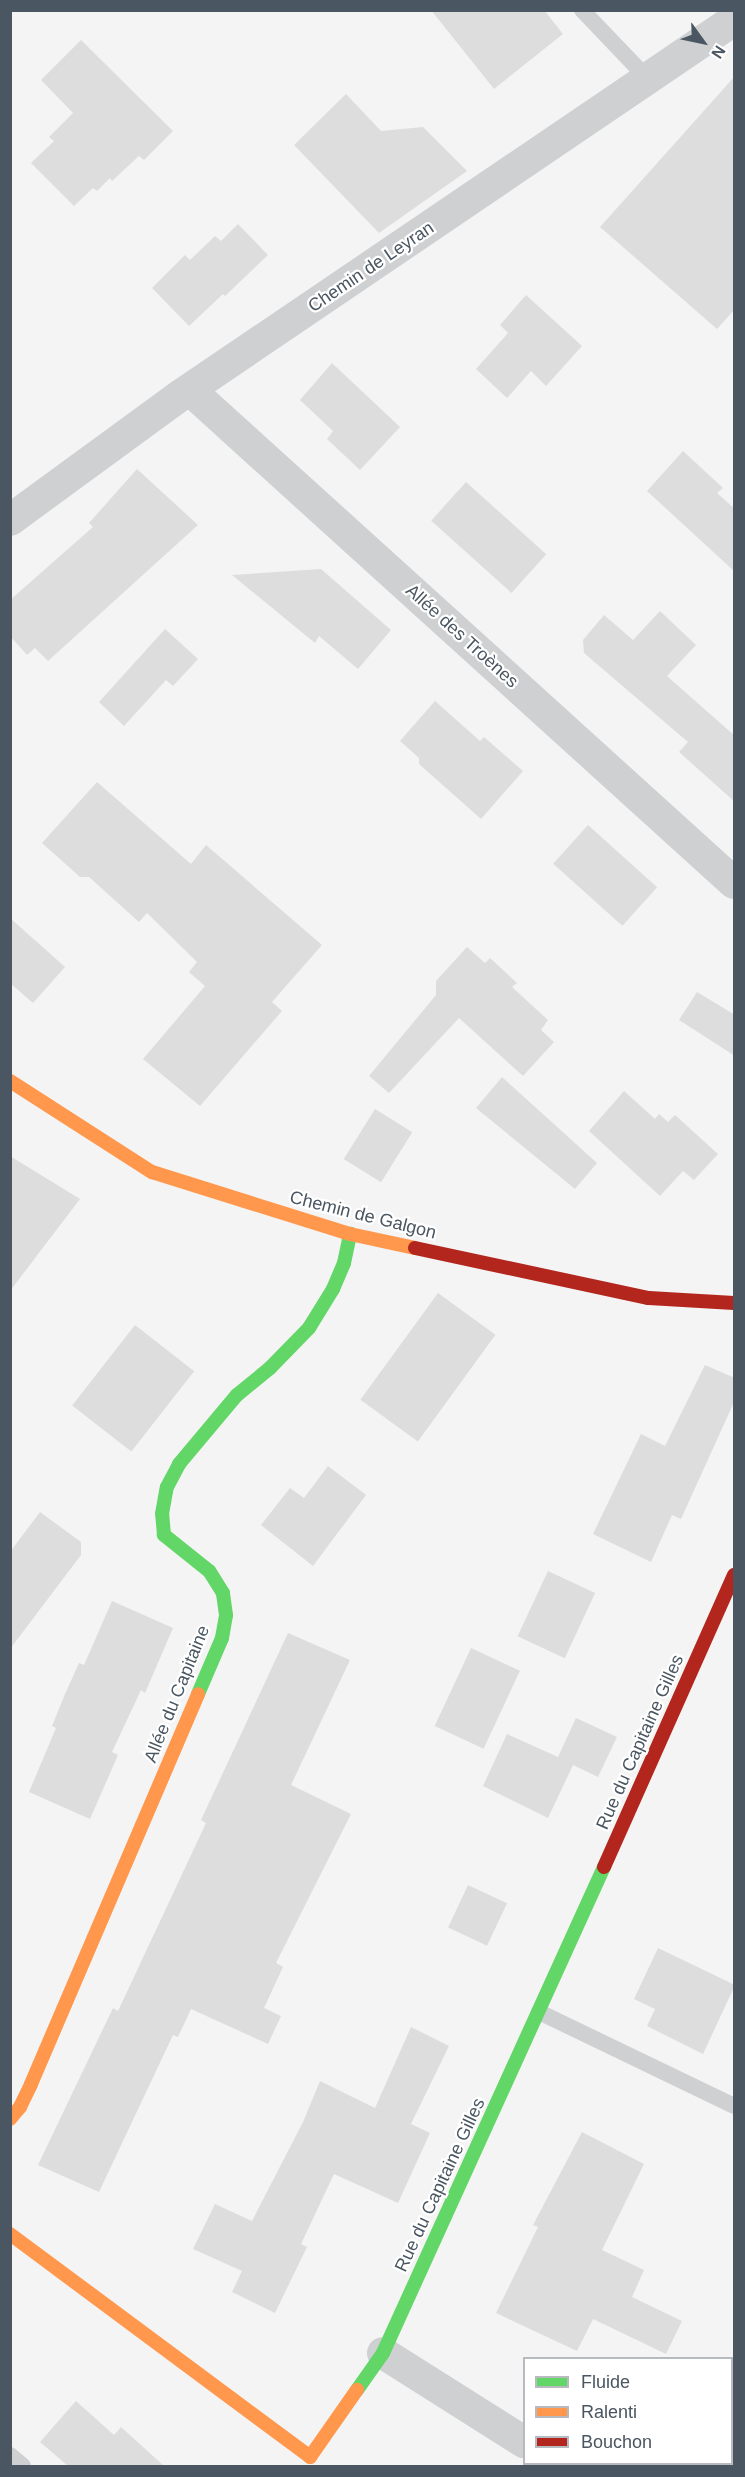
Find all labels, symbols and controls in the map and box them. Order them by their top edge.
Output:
north arrow [673,12,733,72]
text: N [708,43,729,62]
street label: Chemin de Leyran [304,217,438,317]
street label: Allée des Troènes [401,580,523,692]
street label: Chemin de Galgon [288,1186,438,1244]
street label: Allée du Capitaine [140,1622,214,1766]
street label: Rue du Capitaine Gilles [592,1651,688,1833]
street label: Rue du Capitaine Gilles [390,2095,490,2275]
legend [523,2357,733,2465]
text: Fluide [581,2372,630,2392]
text: Ralenti [581,2402,637,2422]
text: Bouchon [581,2432,652,2452]

